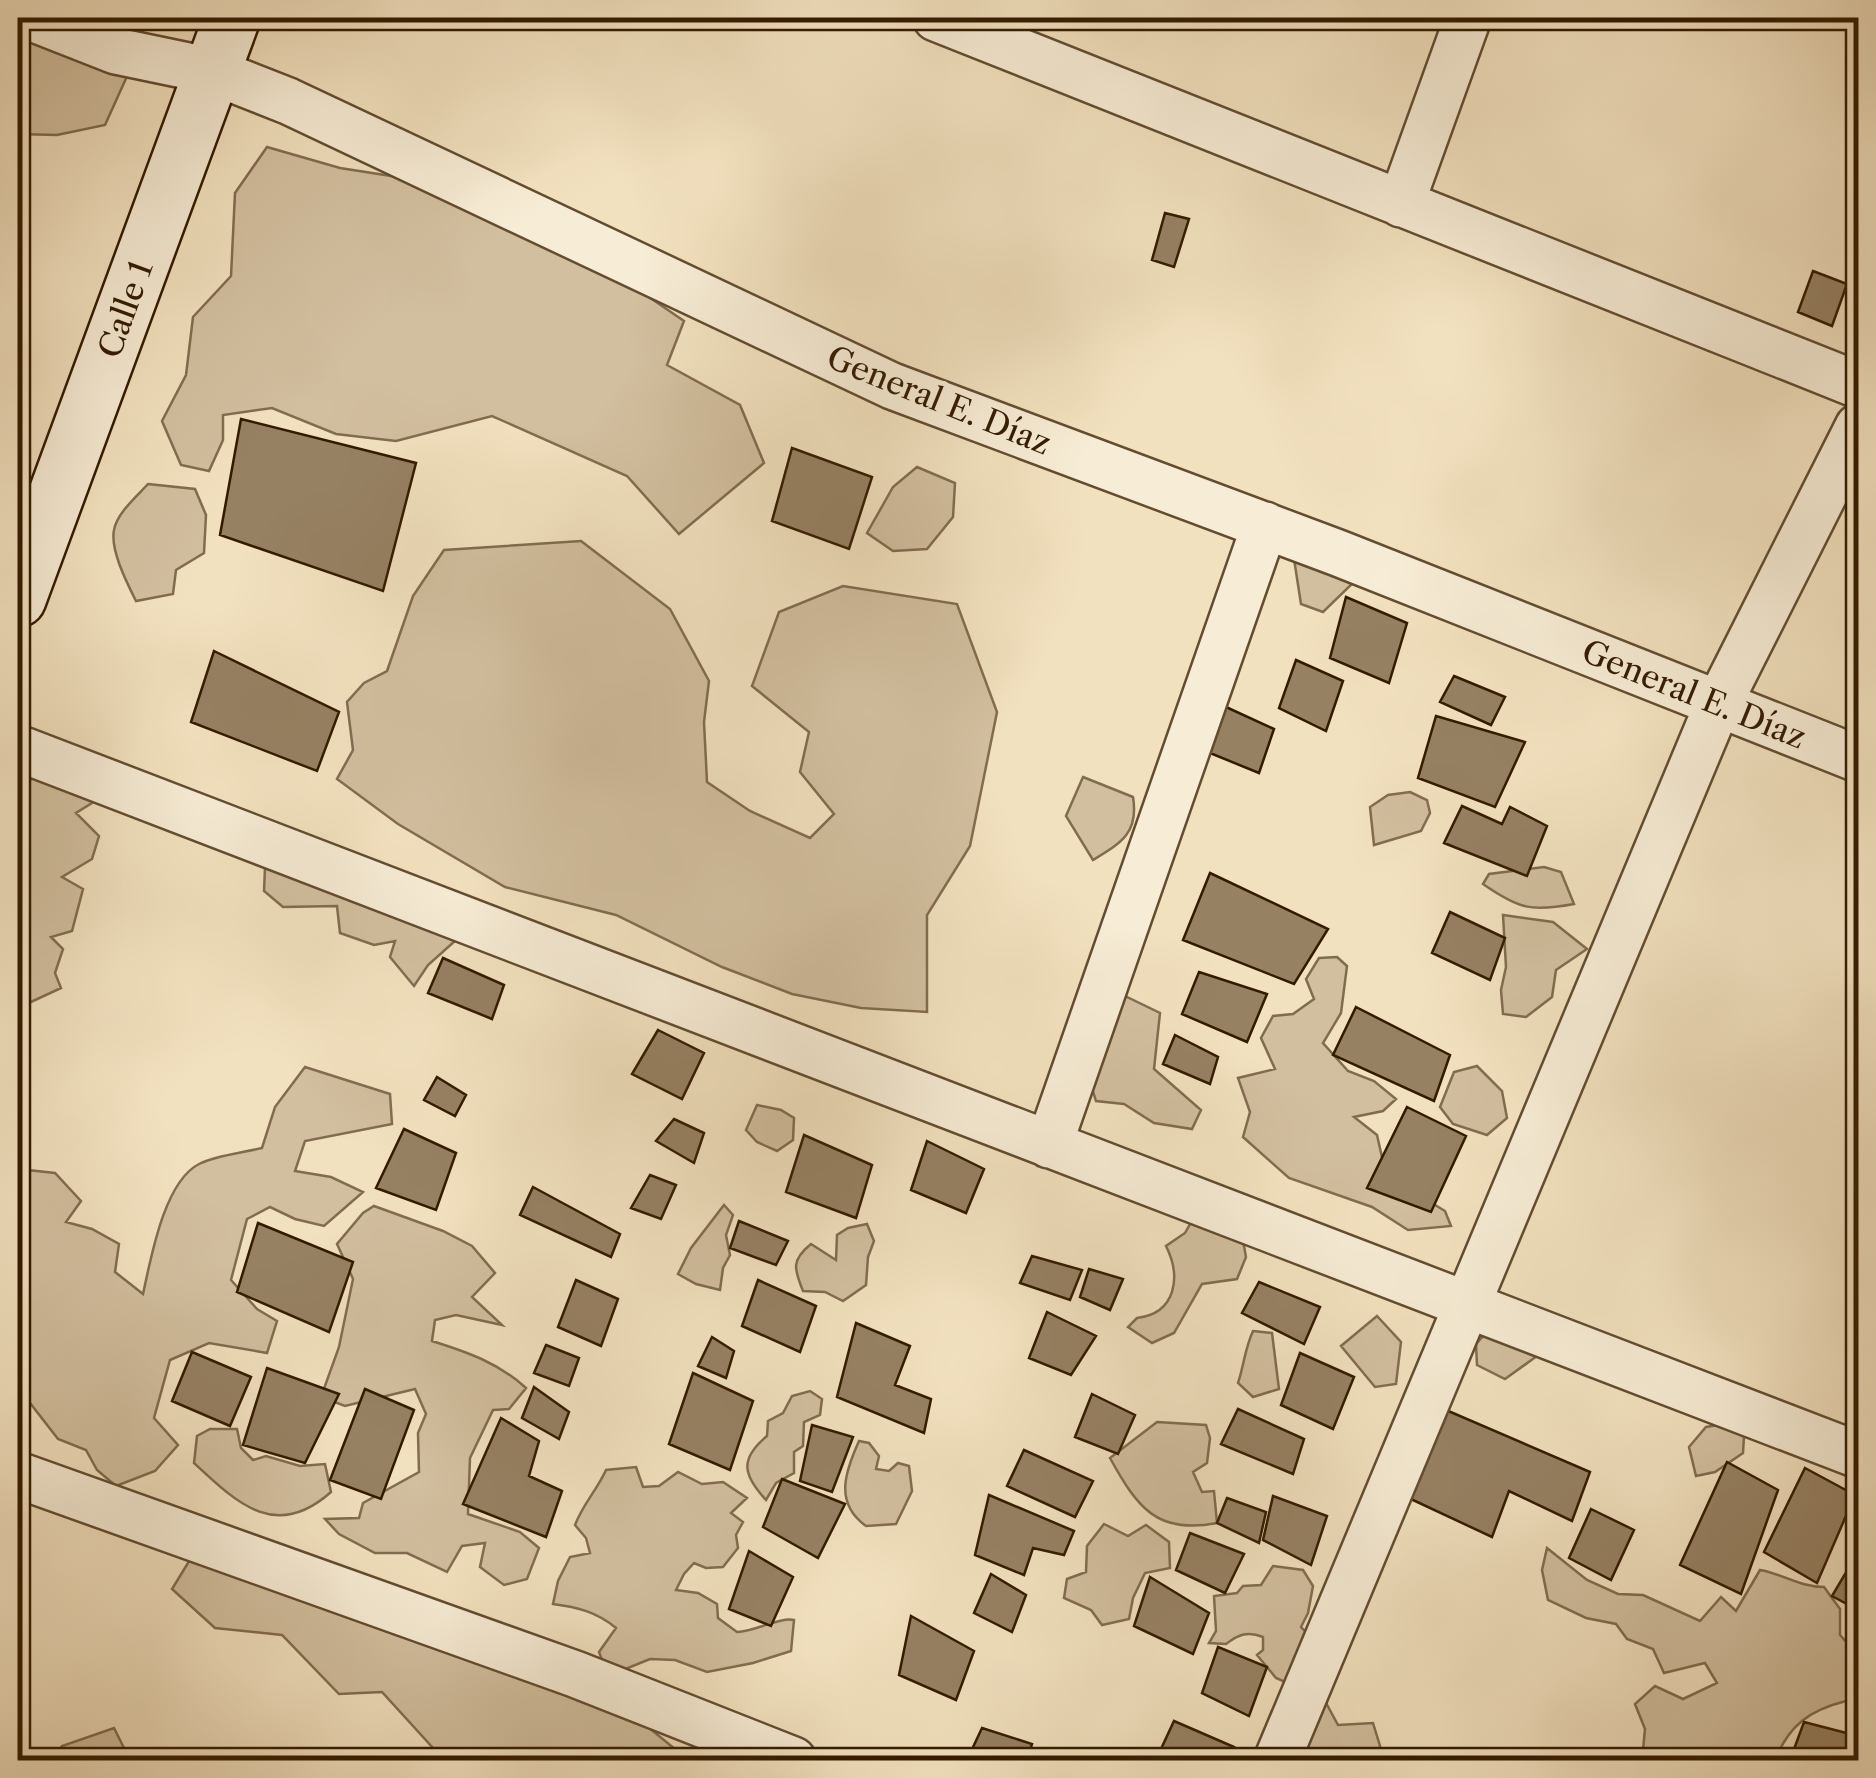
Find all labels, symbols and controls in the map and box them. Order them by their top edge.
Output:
street label: Calle 1 [89,255,161,363]
street label: General E. Díaz [821,337,1057,463]
street label: General E. Díaz [1576,631,1812,757]

